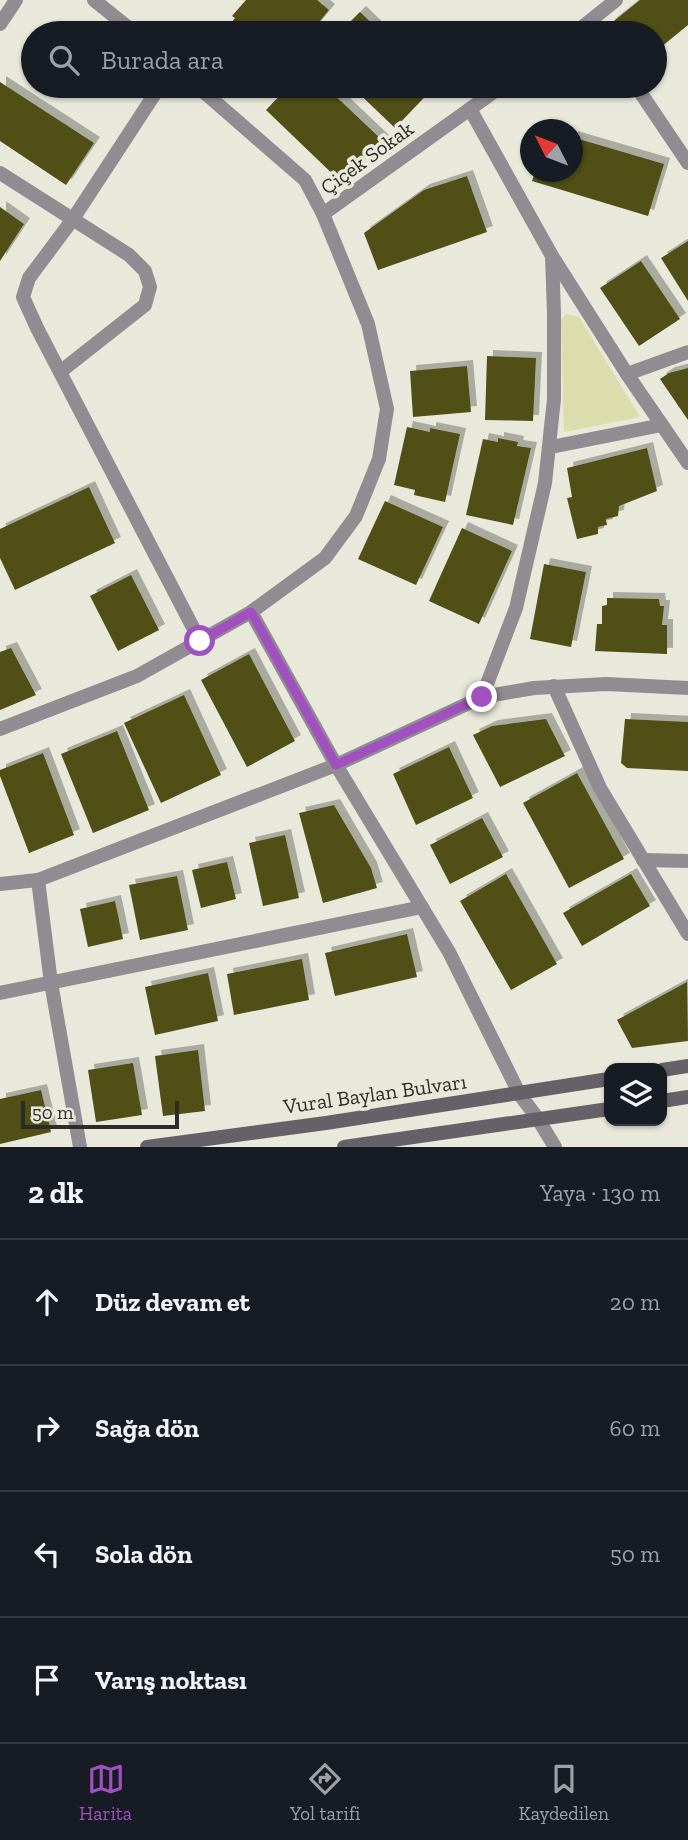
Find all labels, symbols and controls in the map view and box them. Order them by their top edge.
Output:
search box [21,21,667,98]
icon: search [45,41,83,79]
text: Burada ara [101,44,224,76]
street label: Çiçek Sokak [315,116,418,200]
north arrow [520,119,583,182]
route start [184,625,215,656]
route end [466,681,497,712]
map controls [604,1063,667,1126]
button: layers [604,1063,667,1126]
street label: Vural Baylan Bulvarı [281,1068,468,1119]
scale bar [21,1098,178,1130]
text: 50 m [32,1101,73,1124]
text: 2 dk [28,1175,83,1211]
text: Yaya · 130 m [540,1179,660,1207]
icon: ahead [28,1283,66,1321]
text: Düz devam et [95,1286,250,1318]
text: 20 m [610,1288,660,1316]
icon: right [28,1409,66,1447]
text: Sağa dön [95,1412,199,1444]
text: 60 m [609,1414,660,1442]
icon: left [28,1535,66,1573]
text: Sola dön [95,1538,192,1570]
text: 50 m [610,1540,660,1568]
icon: arrive [28,1661,66,1699]
text: Varış noktası [95,1664,247,1696]
tab: Harita [79,1760,132,1825]
tab: Yol tarifi [290,1760,360,1825]
tab: Kaydedilen [519,1760,609,1825]

